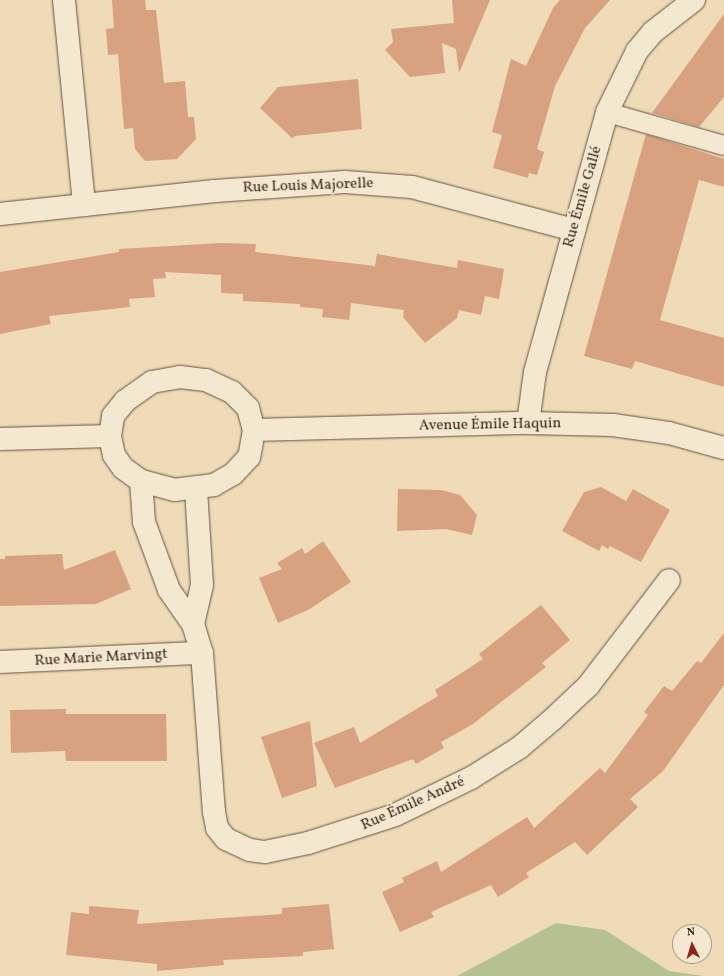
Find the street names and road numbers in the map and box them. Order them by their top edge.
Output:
street label: Rue Émile Gallé [560,144,606,250]
street label: Rue Louis Majorelle [242,175,374,197]
street label: Avenue Émile Haquin [419,415,561,435]
street label: Rue Marie Marvingt [34,646,168,670]
street label: Rue Émile André [358,773,468,835]

